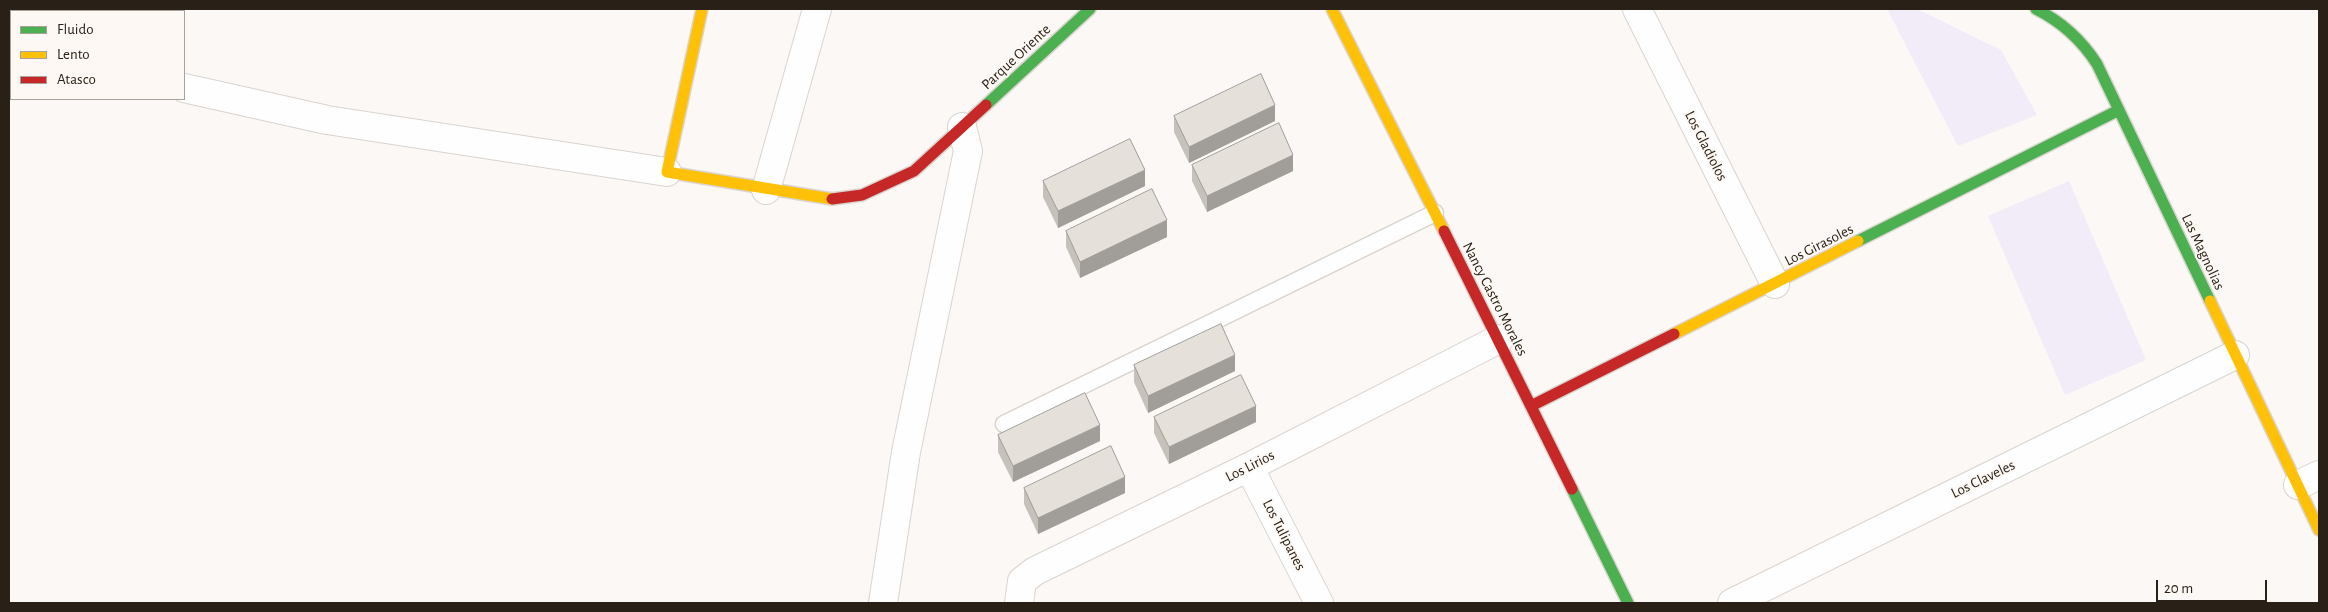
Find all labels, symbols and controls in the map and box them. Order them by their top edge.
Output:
legend [10,10,185,100]
street label: Parque Oriente [978,20,1054,94]
text: Fluido [57,22,94,37]
text: Lento [57,47,90,62]
text: Atasco [57,72,96,87]
street label: Los Gladiolos [1681,108,1731,184]
street label: Las Magnolias [2178,211,2228,293]
street label: Los Girasoles [1782,220,1856,270]
street label: Nancy Castro Morales [1459,239,1531,359]
street label: Los Lirios [1222,446,1278,486]
street label: Los Claveles [1948,456,2018,502]
street label: Los Tulipanes [1258,496,1310,574]
scale bar [2158,570,2269,602]
text: 20 m [2164,581,2193,596]

